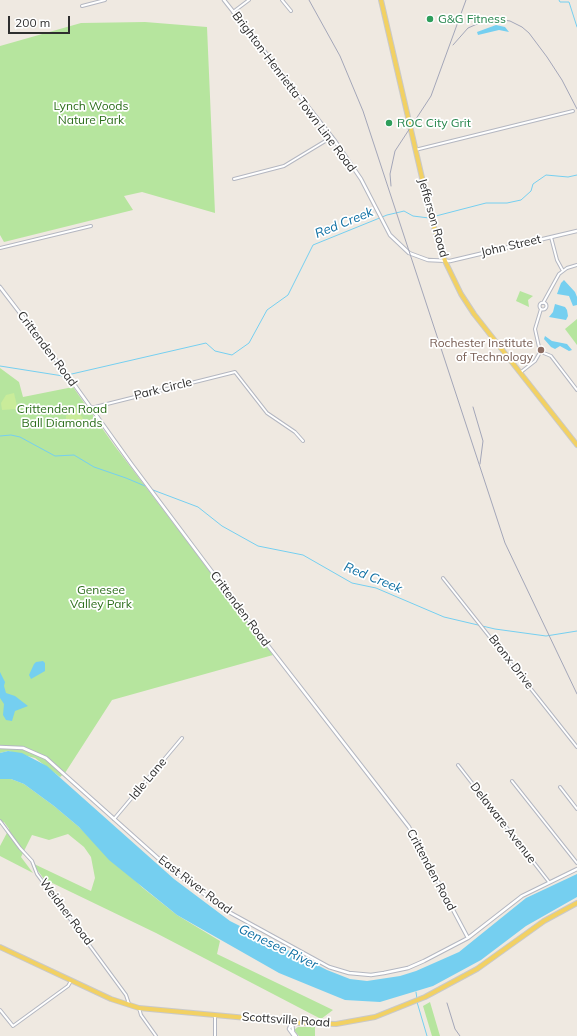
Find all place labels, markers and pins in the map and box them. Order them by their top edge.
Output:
place label: G&G Fitness [438,12,506,26]
marker: G&G Fitness [425,14,435,24]
place label: ROC City Grit [397,116,471,130]
marker: ROC City Grit [384,118,394,128]
place label: Rochester Institute of Technology [430,336,533,364]
marker: Rochester Institute of Technology [536,345,546,355]

